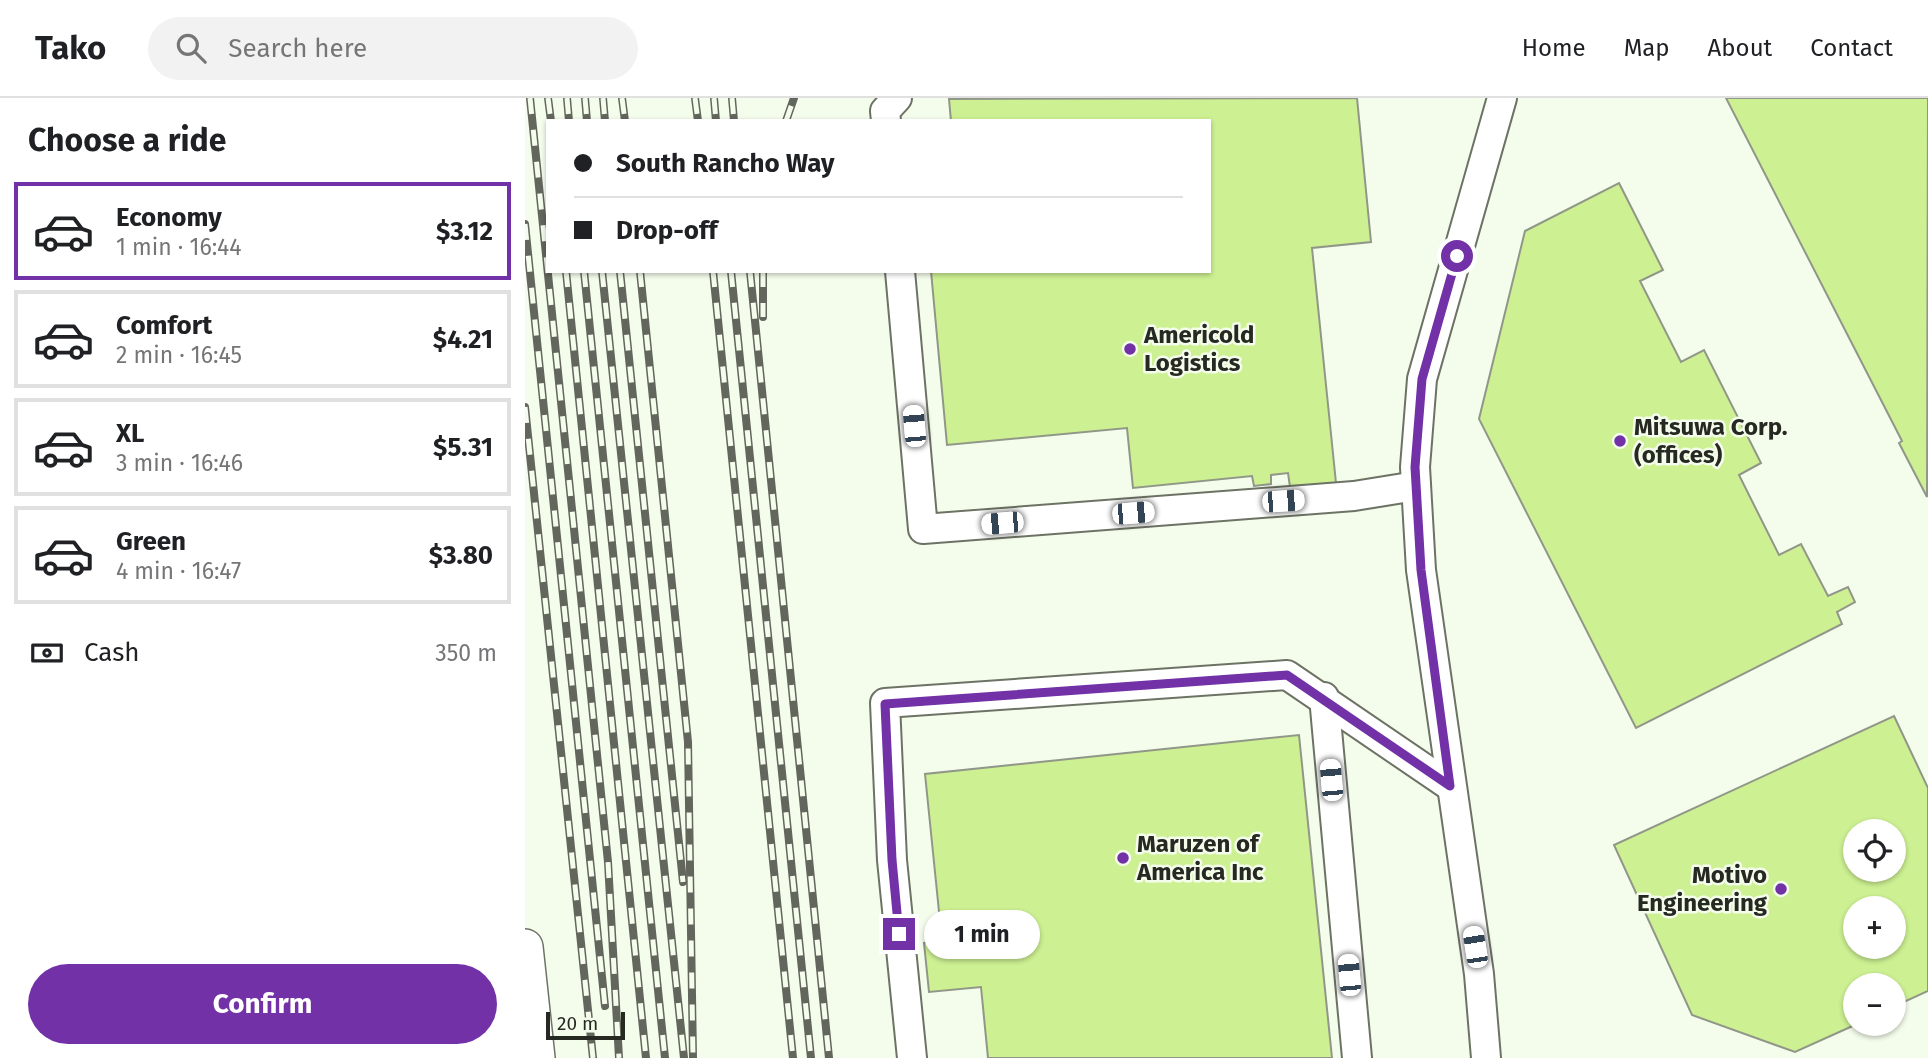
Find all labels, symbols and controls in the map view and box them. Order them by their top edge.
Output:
search box [148,17,638,80]
text: Tako [35,28,106,68]
icon: search [172,29,210,67]
text: Search here [228,33,367,64]
text: Home [1522,34,1586,62]
text: Map [1624,34,1670,62]
text: About [1708,34,1772,62]
text: Contact [1810,34,1893,62]
text: Choose a ride [28,121,226,159]
text: South Rancho Way [616,148,835,179]
icon: car [32,200,95,263]
text: Economy [116,202,222,233]
text: Drop-off [616,215,718,246]
text: $3.12 [436,216,493,247]
text: 1 min · 16:44 [116,233,242,261]
route start [1441,240,1473,272]
icon: car [32,308,95,371]
text: Comfort [116,310,212,341]
place label: Americold Logistics [1143,321,1255,377]
text: $4.21 [433,324,493,355]
text: 2 min · 16:45 [116,341,242,369]
marker: Americold Logistics [1122,341,1138,357]
car [902,404,927,448]
place label: Mitsuwa Corp. (offices) [1634,413,1788,469]
icon: car [32,416,95,479]
text: XL [116,418,144,449]
text: $5.31 [433,432,493,463]
marker: Mitsuwa Corp. (offices) [1612,433,1628,449]
text: 3 min · 16:46 [116,449,243,477]
car [1262,489,1305,513]
car [1112,501,1155,525]
car [981,511,1024,535]
icon: car [32,524,95,587]
text: Green [116,526,186,557]
text: $3.80 [429,540,493,571]
text: 4 min · 16:47 [116,557,241,585]
icon: cash [28,634,66,672]
text: Cash [84,637,140,668]
text: 350 m [435,639,497,667]
car [1319,758,1344,802]
map controls [1843,819,1906,1036]
button: locate [1843,819,1906,882]
place label: Maruzen of America Inc [1136,830,1264,886]
marker: Maruzen of America Inc [1115,850,1131,866]
place label: Motivo Engineering [1637,861,1768,917]
marker: Motivo Engineering [1773,881,1789,897]
button: + [1843,896,1906,959]
callout: 1 min [923,910,1039,958]
route end [883,918,915,950]
text: 1 min [954,920,1010,948]
car [1462,925,1489,969]
car [1337,953,1362,997]
button: Confirm [28,964,497,1044]
button: − [1843,973,1906,1036]
scale bar [546,1009,625,1041]
text: 20 m [557,1012,598,1035]

